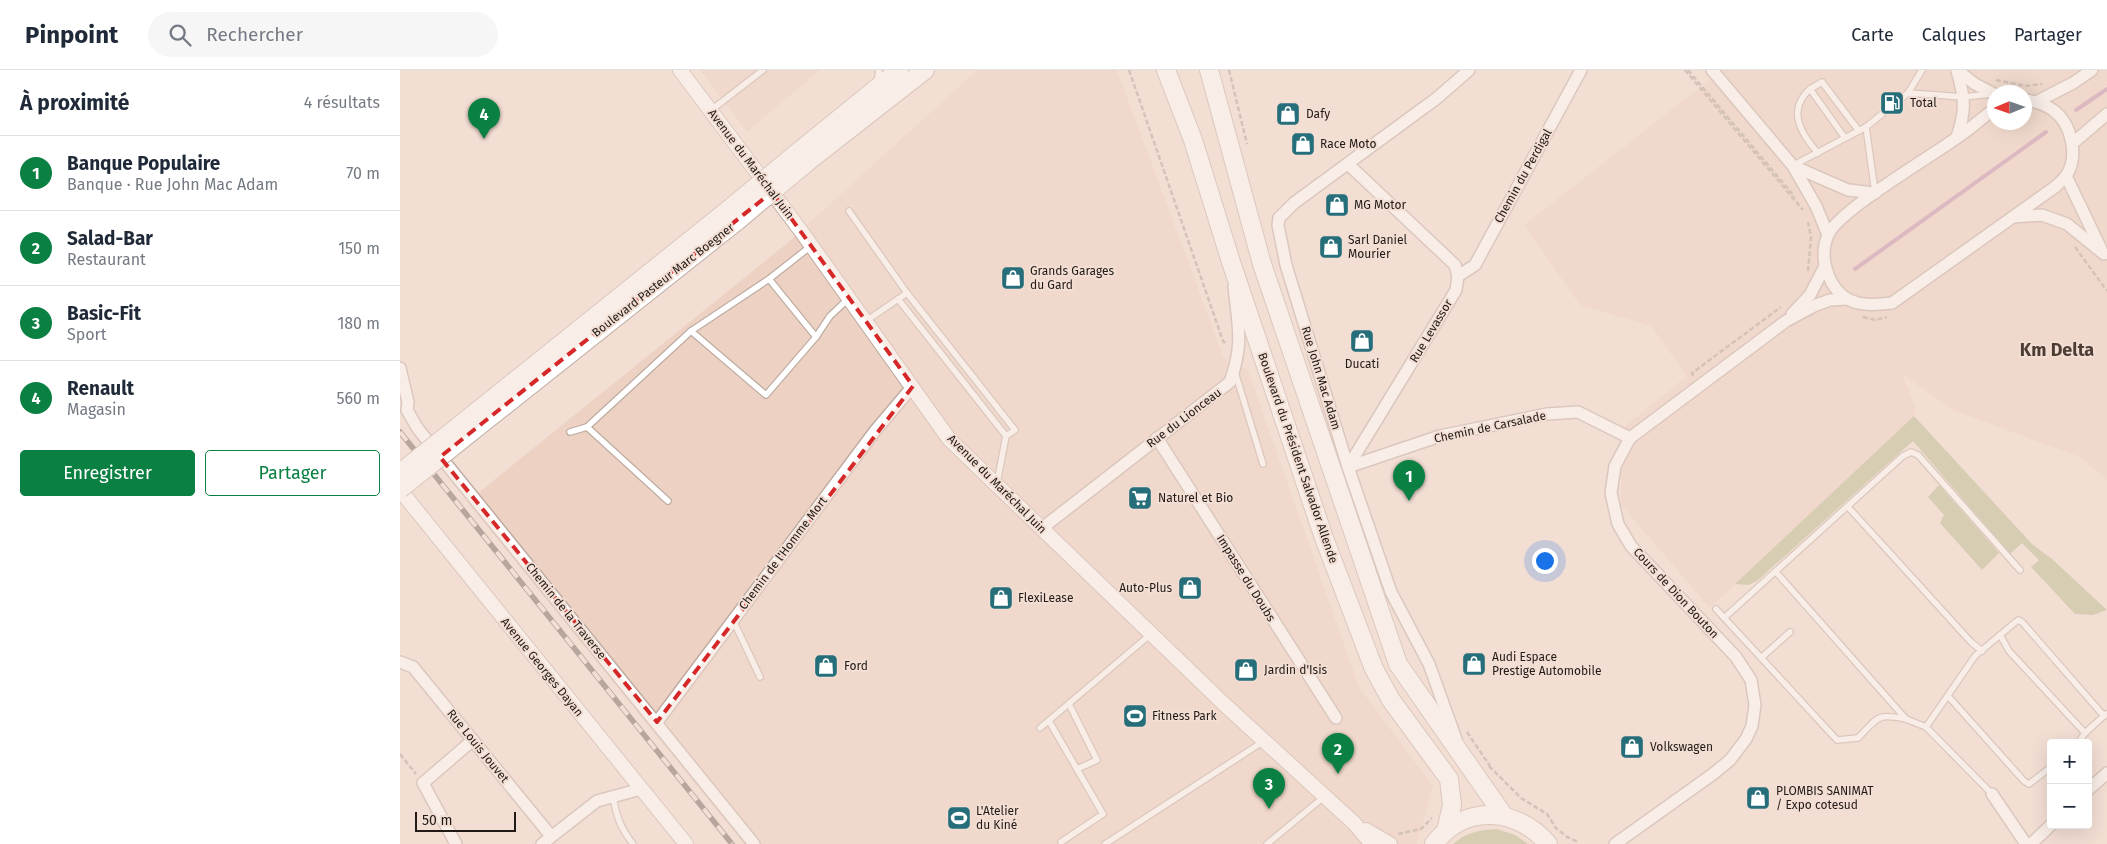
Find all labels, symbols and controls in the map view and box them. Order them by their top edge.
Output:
search box [148,12,498,57]
text: Pinpoint [25,21,118,49]
icon: search [166,21,194,49]
text: Rechercher [206,23,303,46]
text: Carte [1851,24,1894,46]
text: Calques [1922,24,1986,46]
text: Partager [2014,24,2082,46]
north arrow [1987,85,2032,130]
text: À proximité [20,90,129,116]
fuel station icon: Total [1879,90,1905,116]
text: 4 résultats [304,93,380,112]
place label: Total [1910,96,1937,110]
pin: 4 [468,98,500,139]
shop icon: Dafy [1275,101,1301,127]
street label: Avenue du Maréchal Juin [705,106,797,222]
place label: Dafy [1306,107,1330,121]
street label: Chemin du Perdigal [1491,126,1555,225]
shop icon: Race Moto [1290,131,1316,157]
place label: Race Moto [1320,137,1376,151]
text: Banque Populaire [67,152,220,175]
text: 1 [32,164,40,183]
text: 70 m [346,164,380,183]
text: Banque · Rue John Mac Adam [67,175,278,194]
shop icon: MG Motor [1324,192,1350,218]
place label: MG Motor [1354,198,1406,212]
street label: Boulevard Pasteur Marc Boegner [589,220,737,340]
text: Salad-Bar [67,227,153,250]
place label: Sarl Daniel Mourier [1348,233,1407,261]
shop icon: Sarl Daniel Mourier [1318,234,1344,260]
text: 2 [32,239,40,258]
text: 150 m [338,239,380,258]
text: Restaurant [67,250,146,269]
place label: Grands Garages du Gard [1030,264,1115,292]
shop icon: Grands Garages du Gard [1000,265,1026,291]
street label: Rue Levassor [1407,297,1455,365]
text: Basic-Fit [67,302,141,325]
text: 3 [32,314,40,333]
text: 180 m [337,314,380,333]
text: Sport [67,325,107,344]
street label: Rue John Mac Adam [1299,325,1343,431]
shop icon: Ducati [1349,328,1375,354]
district label: Km Delta [2020,339,2094,361]
street label: Boulevard du Président Salvador Allende [1255,351,1341,565]
place label: Ducati [1345,357,1379,371]
text: Renault [67,377,134,400]
street label: Rue du Lionceau [1144,385,1224,451]
text: 4 [31,389,41,408]
text: 560 m [337,389,380,408]
text: Magasin [67,400,126,419]
street label: Chemin de Carsalade [1433,408,1547,446]
street label: Avenue du Maréchal Juin [945,432,1049,536]
button: Enregistrer [20,450,195,496]
button: Partager [205,450,380,496]
pin: 1 [1393,460,1425,501]
supermarket icon: Naturel et Bio [1127,485,1153,511]
place label: Naturel et Bio [1158,491,1233,505]
street label: Chemin de l'Homme Mort [736,493,830,612]
street label: Impasse du Doubs [1214,532,1279,624]
street label: Cours de Dion Bouton [1630,545,1722,641]
your location [1532,548,1558,574]
street label: Chemin de la Traverse [523,560,609,662]
shop icon: Auto-Plus [1177,575,1203,601]
place label: Auto-Plus [1119,581,1172,595]
shop icon: FlexiLease [988,585,1014,611]
place label: FlexiLease [1018,591,1074,605]
street label: Avenue Georges Dayan [498,615,586,719]
place label: Audi Espace Prestige Automobile [1492,650,1601,678]
shop icon: Audi Espace Prestige Automobile [1461,651,1487,677]
shop icon: Ford [813,653,839,679]
shop icon: Jardin d'Isis [1233,657,1259,683]
place label: Ford [844,659,868,673]
place label: Jardin d'Isis [1264,663,1328,677]
sports icon: Fitness Park [1122,703,1148,729]
street label: Rue Louis Jouvet [444,707,512,786]
place label: Fitness Park [1152,709,1218,723]
pin: 2 [1322,733,1354,774]
shop icon: Volkswagen [1619,734,1645,760]
map controls [2047,739,2092,829]
button: + [2047,739,2092,784]
place label: Volkswagen [1650,740,1713,754]
pin: 3 [1253,768,1285,809]
place label: PLOMBIS SANIMAT / Expo cotesud [1776,784,1874,812]
button: − [2047,784,2092,829]
shop icon: PLOMBIS SANIMAT / Expo cotesud [1745,785,1771,811]
place label: L'Atelier du Kiné [976,804,1019,832]
sports icon: L'Atelier du Kiné [946,805,972,831]
scale bar [415,809,516,832]
text: 50 m [422,812,453,829]

